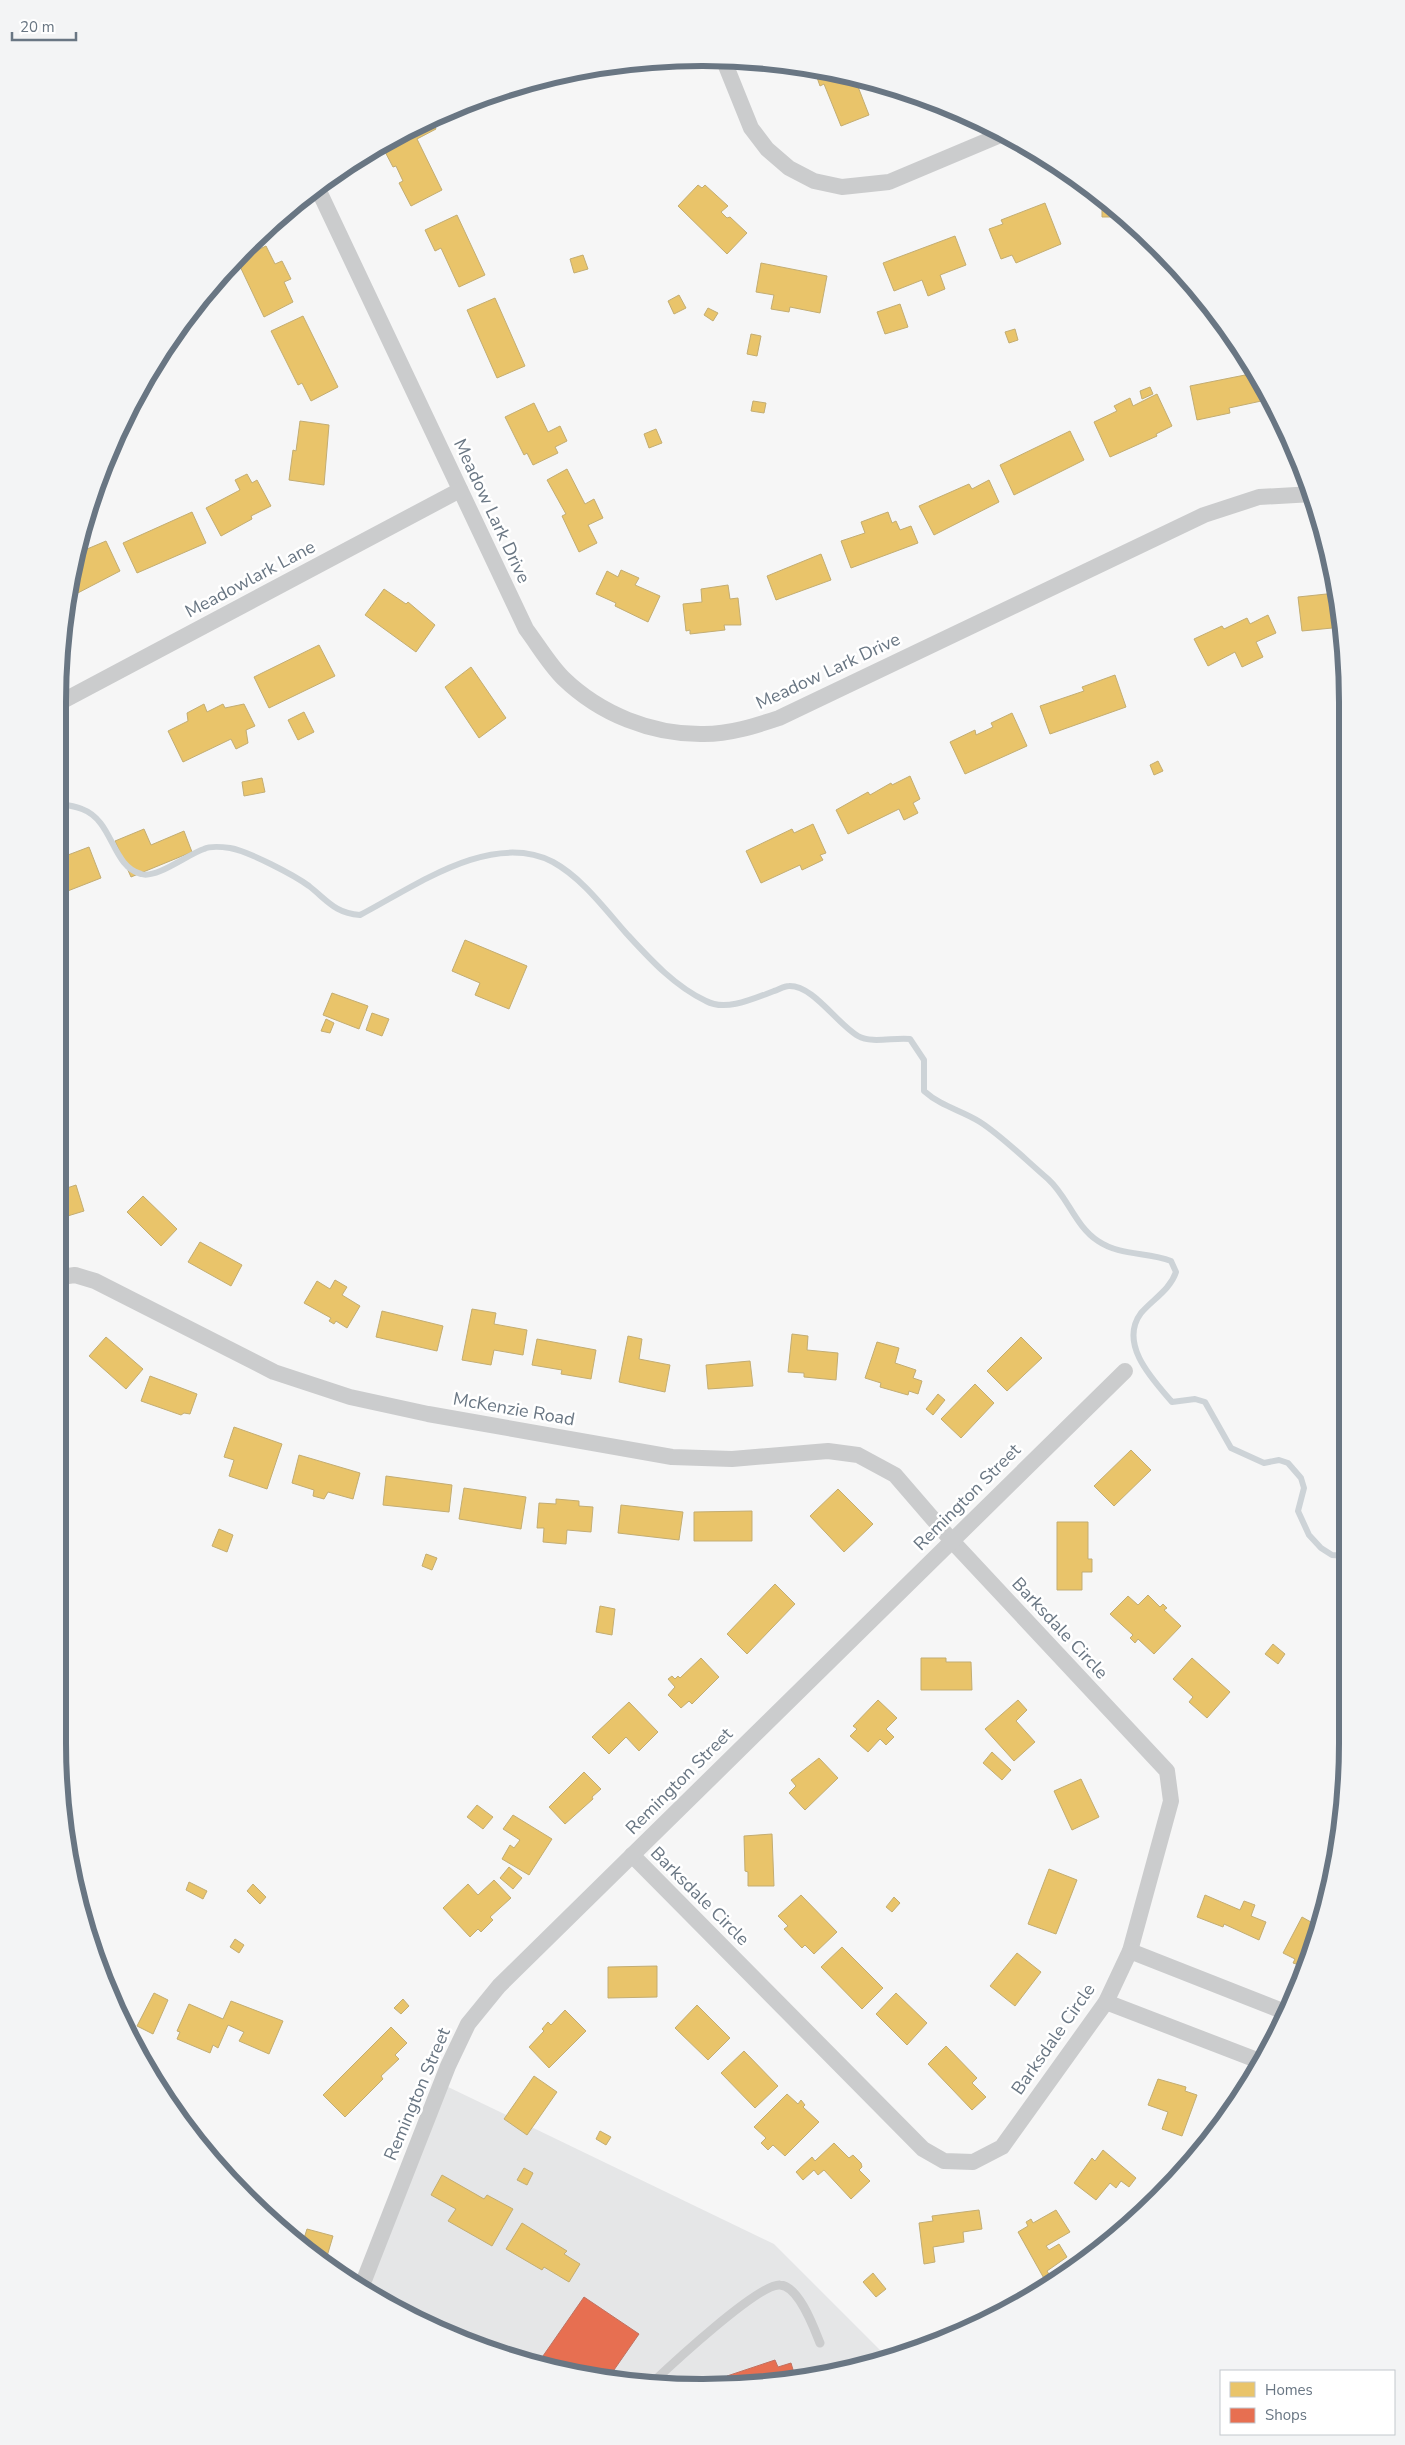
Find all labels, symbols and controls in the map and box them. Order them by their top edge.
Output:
scale bar [12,10,76,42]
text: 20 m [20,17,55,37]
street label: Meadow Lark Drive [448,435,536,587]
street label: Meadowlark Lane [181,535,319,623]
street label: Meadow Lark Drive [752,627,904,715]
street label: McKenzie Road [451,1386,577,1432]
street label: Remington Street [908,1438,1026,1556]
street label: Barksdale Circle [1007,1572,1113,1684]
street label: Remington Street [620,1722,738,1840]
street label: Barksdale Circle [645,1841,755,1951]
street label: Barksdale Circle [1006,1979,1100,2099]
street label: Remington Street [378,2023,456,2164]
legend [1220,2370,1395,2435]
text: Homes [1265,2380,1313,2400]
text: Shops [1265,2405,1307,2425]

